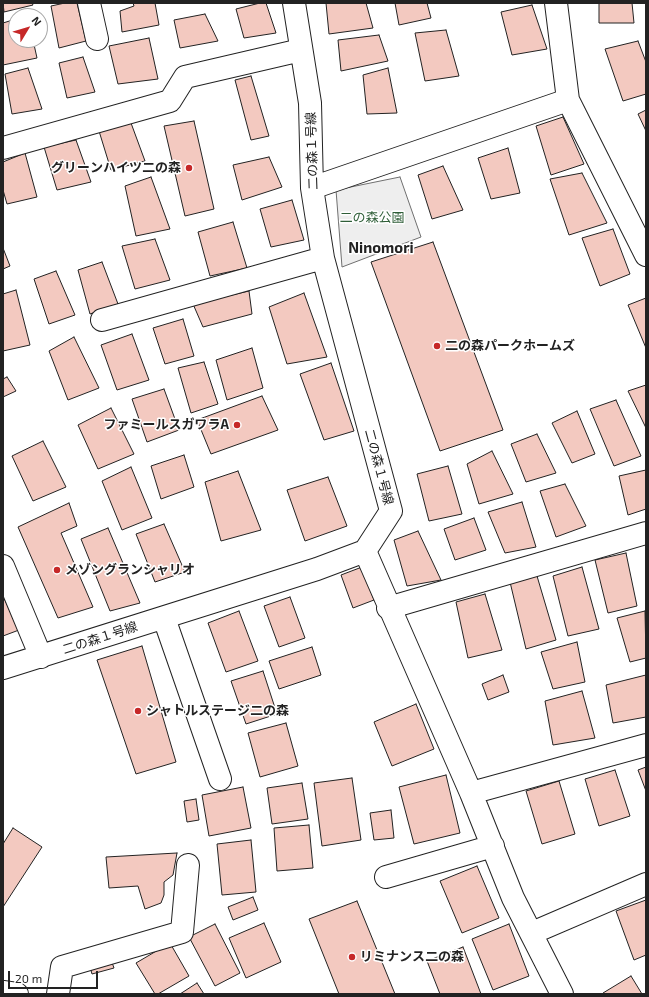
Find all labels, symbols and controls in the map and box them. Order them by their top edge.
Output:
north arrow [8,8,48,48]
text: N [29,14,45,28]
street label: 二の森１号線 [303,112,321,190]
place label: グリーンハイツ二の森 [51,160,181,176]
marker: グリーンハイツ二の森 [184,163,194,173]
park label: 二の森公園 [340,210,404,226]
district label: Ninomori [348,239,414,257]
place label: 二の森パークホームズ [445,338,575,354]
marker: 二の森パークホームズ [432,341,442,351]
place label: ファミールスガワラA [104,417,229,433]
marker: ファミールスガワラA [232,420,242,430]
street label: 二の森１号線 [361,427,397,507]
place label: メゾングランシャリオ [65,562,195,578]
marker: メゾングランシャリオ [52,565,62,575]
street label: 二の森１号線 [60,619,140,657]
place label: シャトルステージ二の森 [146,703,289,719]
marker: シャトルステージ二の森 [133,706,143,716]
place label: リミナンス二の森 [360,949,464,965]
marker: リミナンス二の森 [347,952,357,962]
scale bar [10,963,100,989]
text: 20 m [15,971,42,985]

